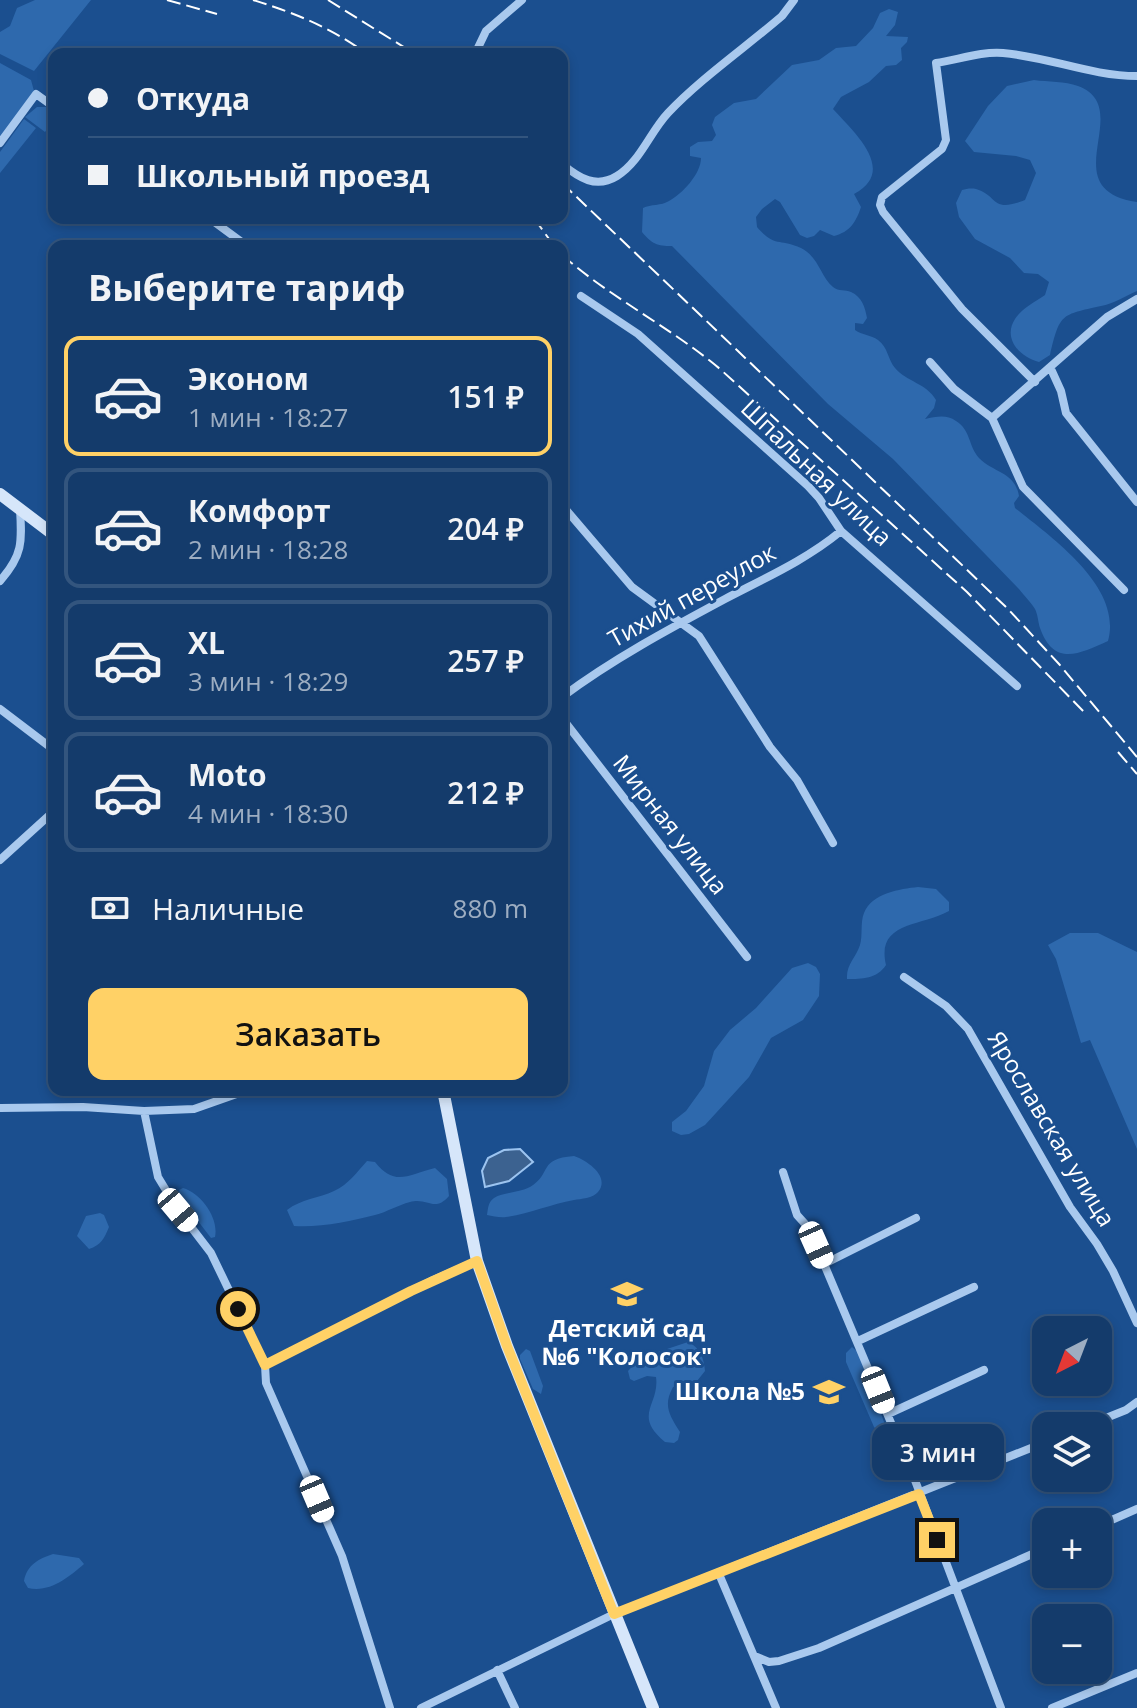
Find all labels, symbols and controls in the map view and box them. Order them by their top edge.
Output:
text: Откуда [136,78,250,119]
text: Школьный проезд [136,155,429,196]
text: Выберите тариф [88,263,405,312]
text: Эконом [188,358,309,399]
icon: car [92,360,164,432]
text: 151 ₽ [447,376,524,417]
street label: Шпальная улица [734,391,900,553]
text: 1 мин · 18:27 [188,399,348,435]
text: Комфорт [188,490,331,531]
icon: car [92,492,164,564]
text: 204 ₽ [447,508,524,549]
text: 2 мин · 18:28 [188,531,348,567]
street label: Тихий переулок [602,535,782,654]
text: XL [188,622,225,663]
icon: car [92,624,164,696]
text: 257 ₽ [447,640,524,681]
text: 3 мин · 18:29 [188,663,348,699]
street label: Мирная улица [606,747,736,901]
text: Moto [188,754,266,795]
icon: car [92,756,164,828]
text: 212 ₽ [447,772,524,813]
text: 4 мин · 18:30 [188,795,348,831]
icon: cash [88,886,132,930]
text: Наличные [152,888,304,929]
text: 880 m [453,890,528,926]
button: Заказать [88,988,528,1080]
street label: Ярославская улица [981,1024,1124,1232]
car [153,1184,203,1236]
car [795,1218,837,1272]
school or university icon: Детский сад №6 "Колосок" [610,1277,644,1311]
route start [220,1291,256,1327]
place label: Детский сад №6 "Колосок" [542,1311,712,1372]
north arrow [1032,1316,1112,1396]
map controls [1032,1316,1112,1684]
car [858,1363,898,1417]
place label: Школа №5 [675,1374,805,1407]
school or university icon: Школа №5 [812,1375,846,1409]
button: layers [1032,1412,1112,1492]
callout: 3 мин [871,1424,1003,1480]
text: 3 мин [900,1434,976,1470]
car [297,1472,337,1526]
button: + [1032,1508,1112,1588]
route end [919,1522,955,1558]
button: − [1032,1604,1112,1684]

